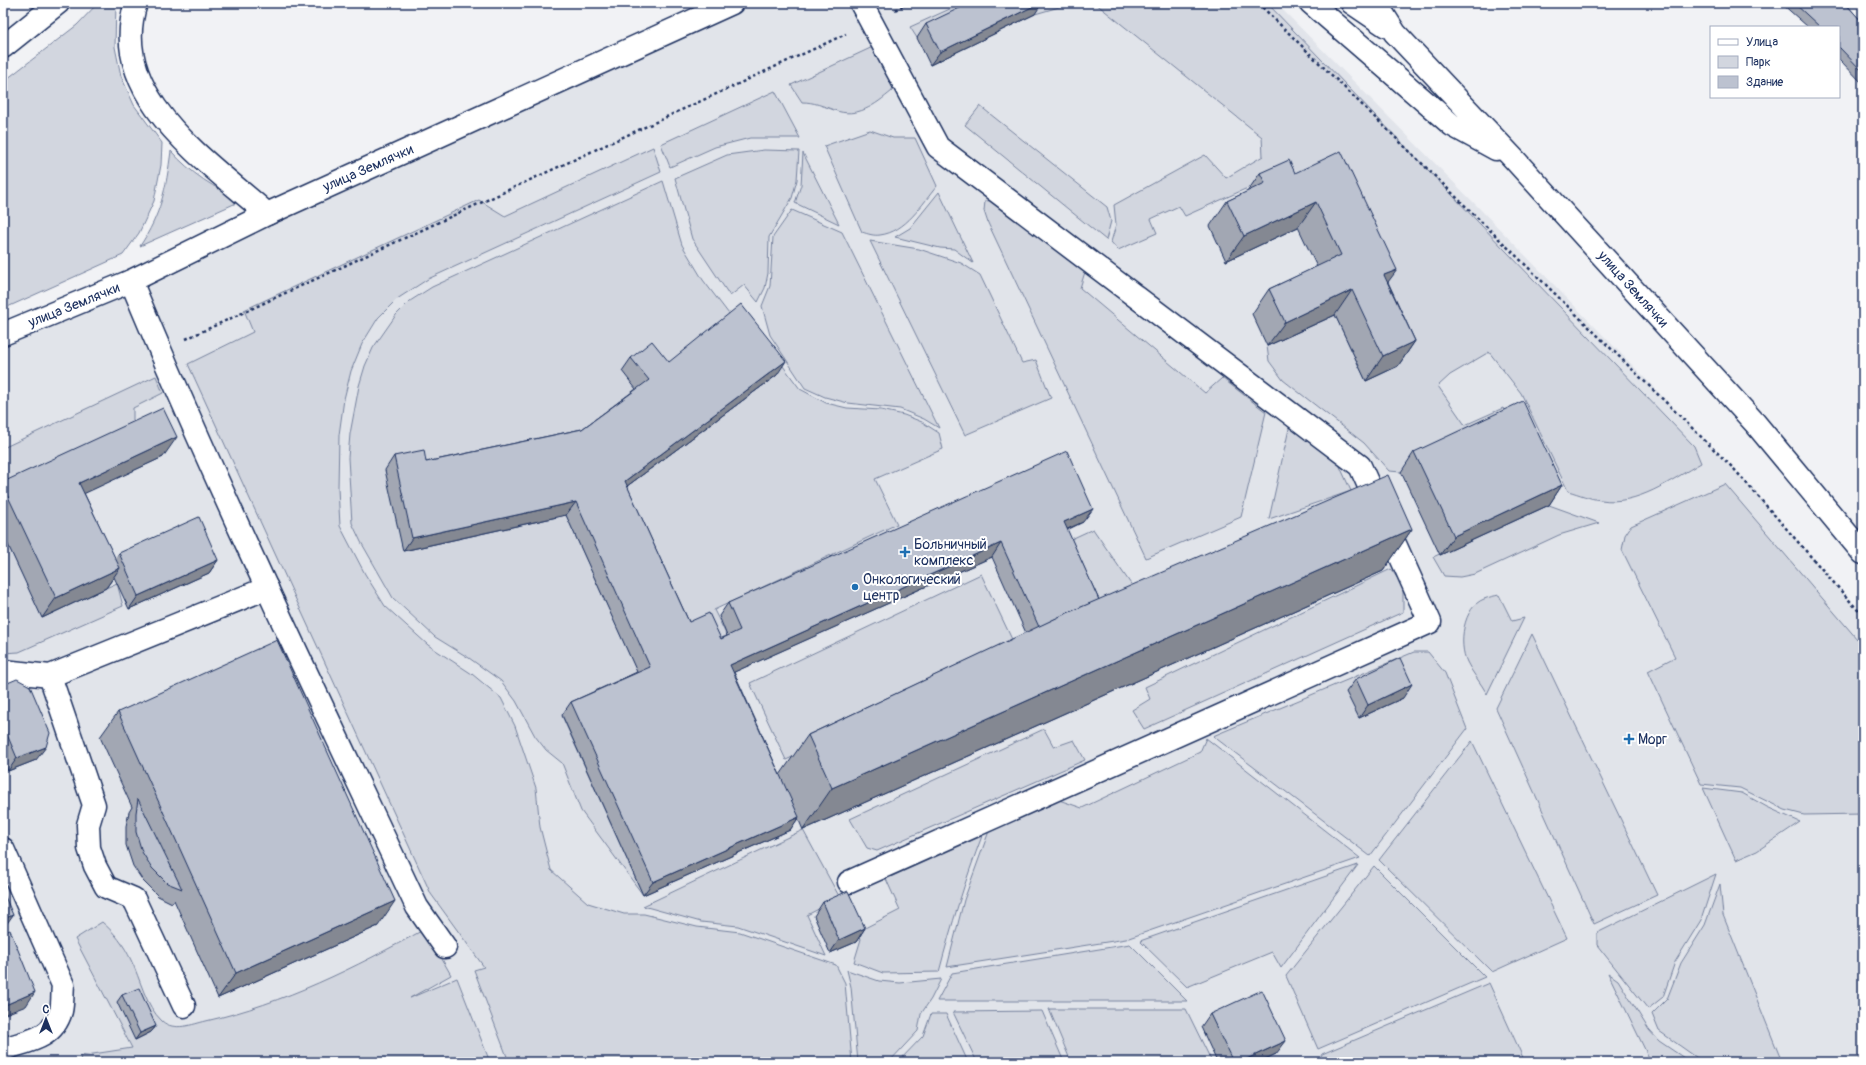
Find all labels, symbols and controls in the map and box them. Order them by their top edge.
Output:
legend [1710,26,1840,98]
text: Улица [1746,35,1778,50]
text: Парк [1746,55,1771,70]
text: Здание [1746,75,1783,90]
street label: улица Землячки [319,141,416,196]
street label: улица Землячки [1594,247,1672,331]
street label: улица Землячки [25,279,122,331]
place label: Больничный комплекс [914,536,987,569]
marker: Больничный комплекс [899,546,911,558]
place label: Онкологический центр [863,571,961,604]
marker: Онкологический центр [850,582,860,592]
place label: Морг [1638,731,1667,748]
marker: Морг [1623,733,1635,745]
north arrow [26,999,66,1039]
text: С [43,1003,50,1016]

